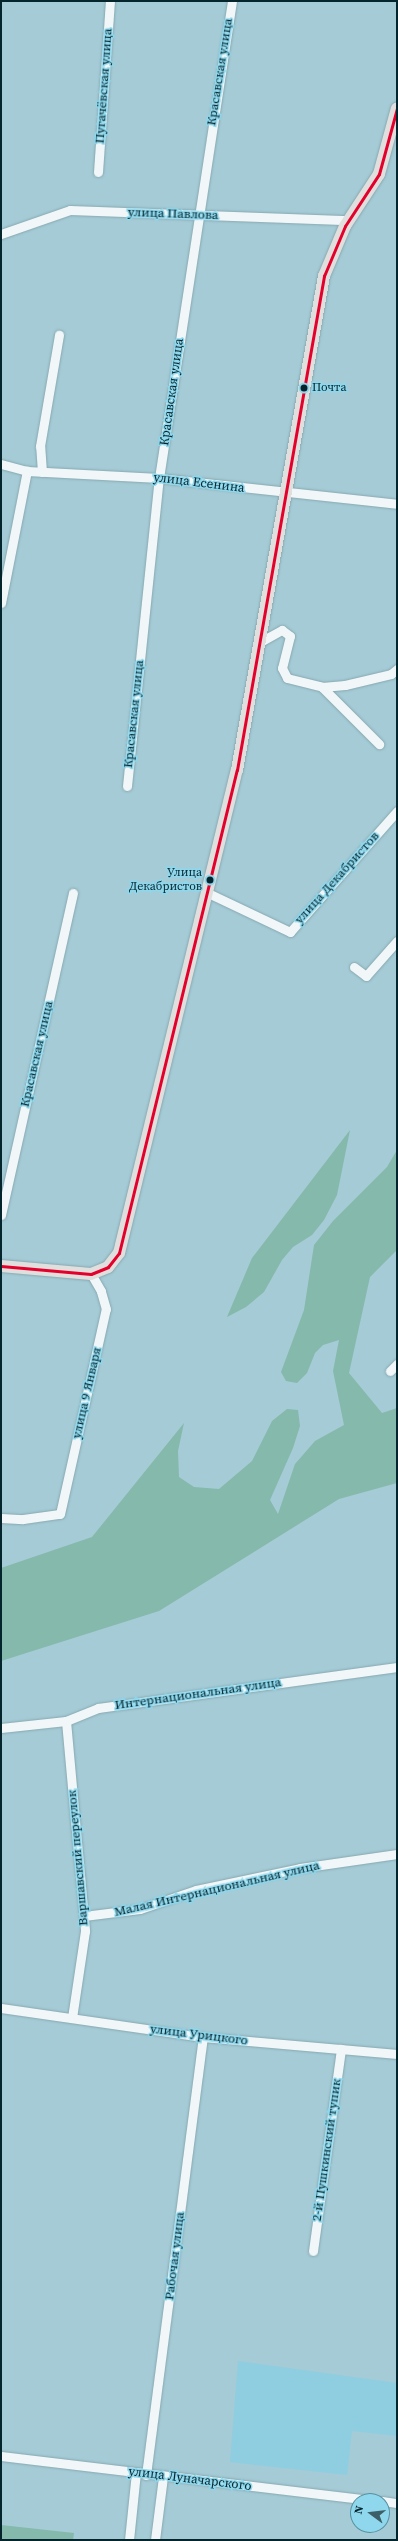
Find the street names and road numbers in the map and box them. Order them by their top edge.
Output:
street label: Красавская улица [204,17,236,127]
street label: Пугачёвская улица [92,28,116,144]
street label: улица Павлова [127,205,219,223]
street label: Красавская улица [157,337,187,447]
street label: улица Есенина [152,470,246,496]
street label: Красавская улица [121,659,147,769]
street label: улица Декабристов [291,829,383,927]
street label: Красавская улица [17,999,57,1109]
street label: улица 9 Января [69,1346,105,1440]
street label: Интернациональная улица [114,1675,282,1713]
street label: Варшавский переулок [64,1790,92,1926]
street label: Малая Интернациональная улица [113,1858,321,1920]
street label: улица Урицкого [149,2021,249,2049]
street label: 2-й Пушкинский тупик [309,2078,345,2222]
street label: Рабочая улица [162,2211,188,2301]
street label: улица Луначарского [128,2464,252,2494]

